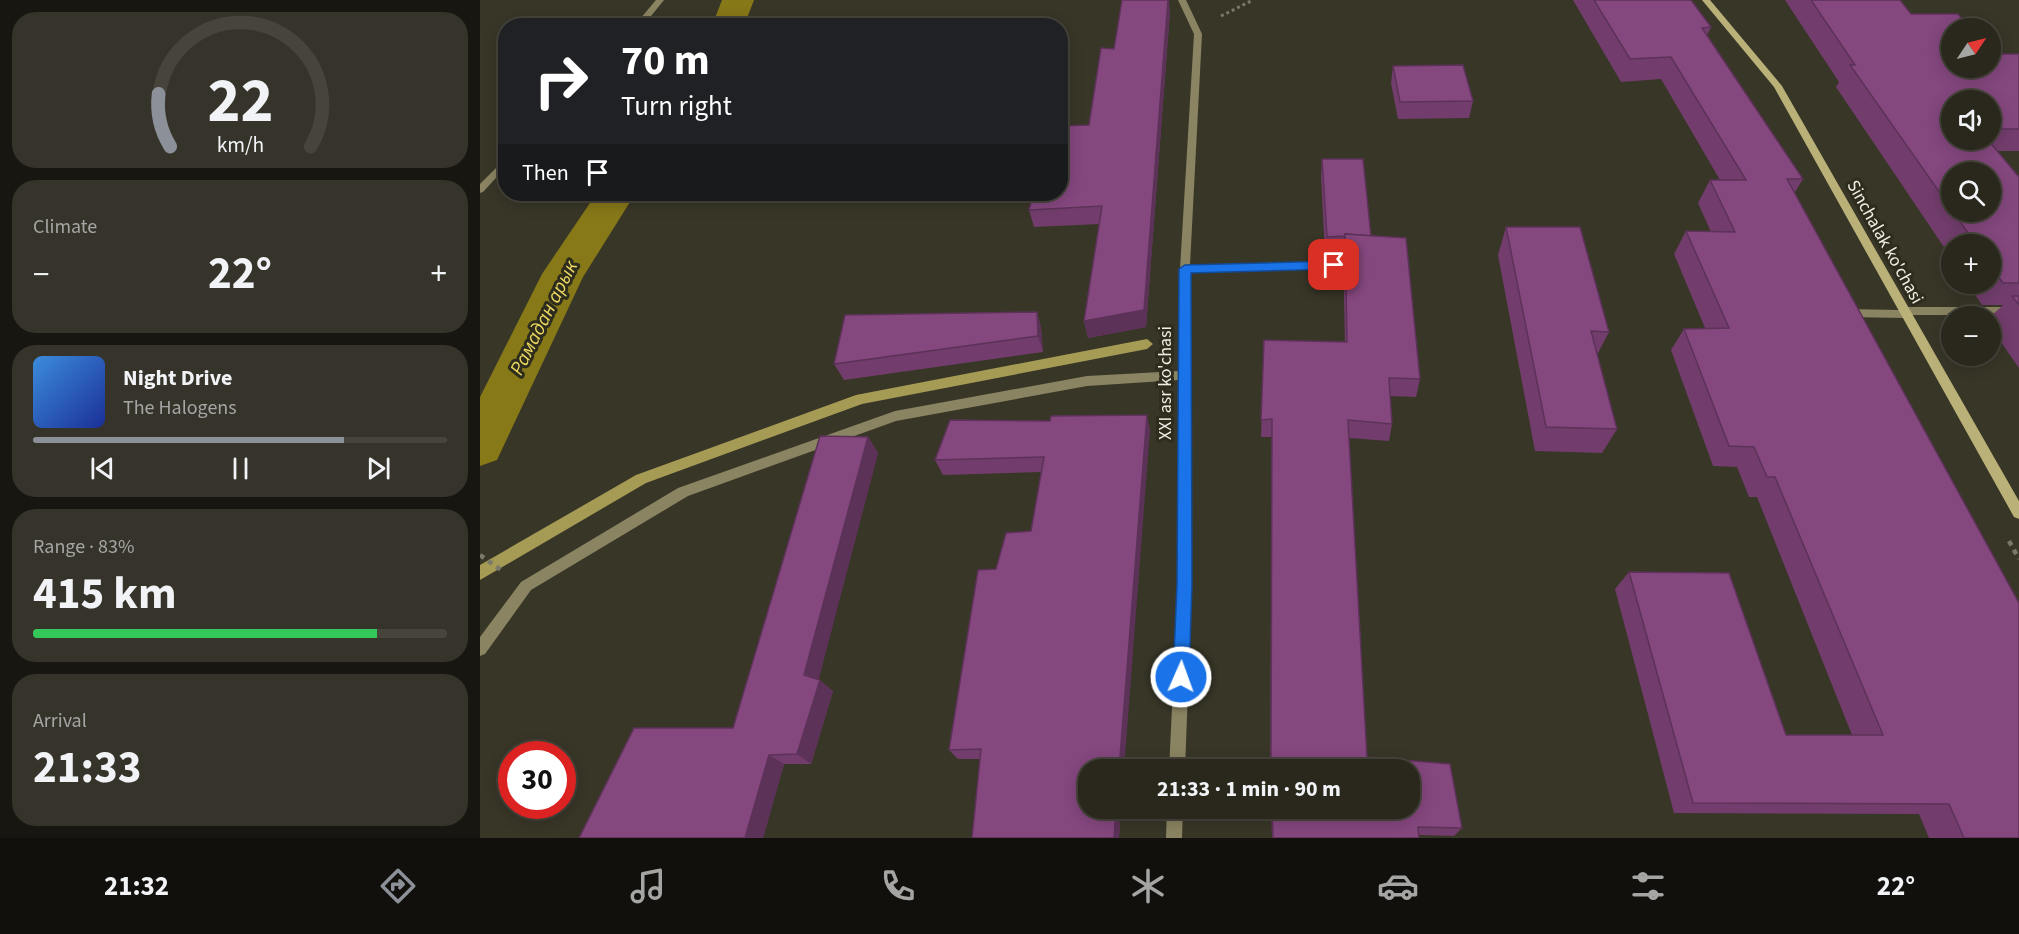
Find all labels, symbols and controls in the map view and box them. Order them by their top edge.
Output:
north arrow [1941,18,2001,78]
map controls [1941,18,2001,366]
text: 70 m [621,31,710,91]
icon: right [522,42,600,120]
text: 22 [207,57,273,146]
text: Turn right [621,87,732,126]
button: sound [1941,90,2001,150]
text: km/h [216,130,264,161]
icon: arrive [581,156,614,189]
text: Then [522,157,569,189]
button: search [1941,162,2001,222]
street label: Sinchalak ko'chasi [1841,176,1929,308]
text: Climate [33,213,97,241]
button: + [1941,234,2001,294]
pin [1308,239,1359,290]
text: 22° [208,242,272,306]
icon: arrive [1317,248,1350,281]
text: − [33,251,49,298]
text: + [431,251,447,298]
water label: Рамадан арык [503,255,585,380]
button: − [1941,306,2001,366]
street label: XXI asr ko'chasi [1153,326,1178,440]
text: Night Drive [123,362,232,394]
text: The Halogens [123,394,237,422]
icon: previous [86,452,119,485]
icon: pause [224,452,257,485]
icon: next [362,452,395,485]
text: Range · 83% [33,533,134,561]
text: 415 km [33,562,177,626]
position arrow [1149,645,1213,709]
text: Arrival [33,707,87,735]
text: 21:33 [33,736,142,800]
speed limit sign: 30 [498,741,576,819]
text: 21:33 · 1 min · 90 m [1157,773,1341,805]
icon: directions [377,865,419,907]
icon: music [627,865,669,907]
icon: phone [877,865,919,907]
icon: climate [1127,865,1169,907]
icon: car [1377,865,1419,907]
icon: filters [1627,865,1669,907]
text: 21:32 [104,867,169,906]
text: 22° [1877,867,1915,906]

